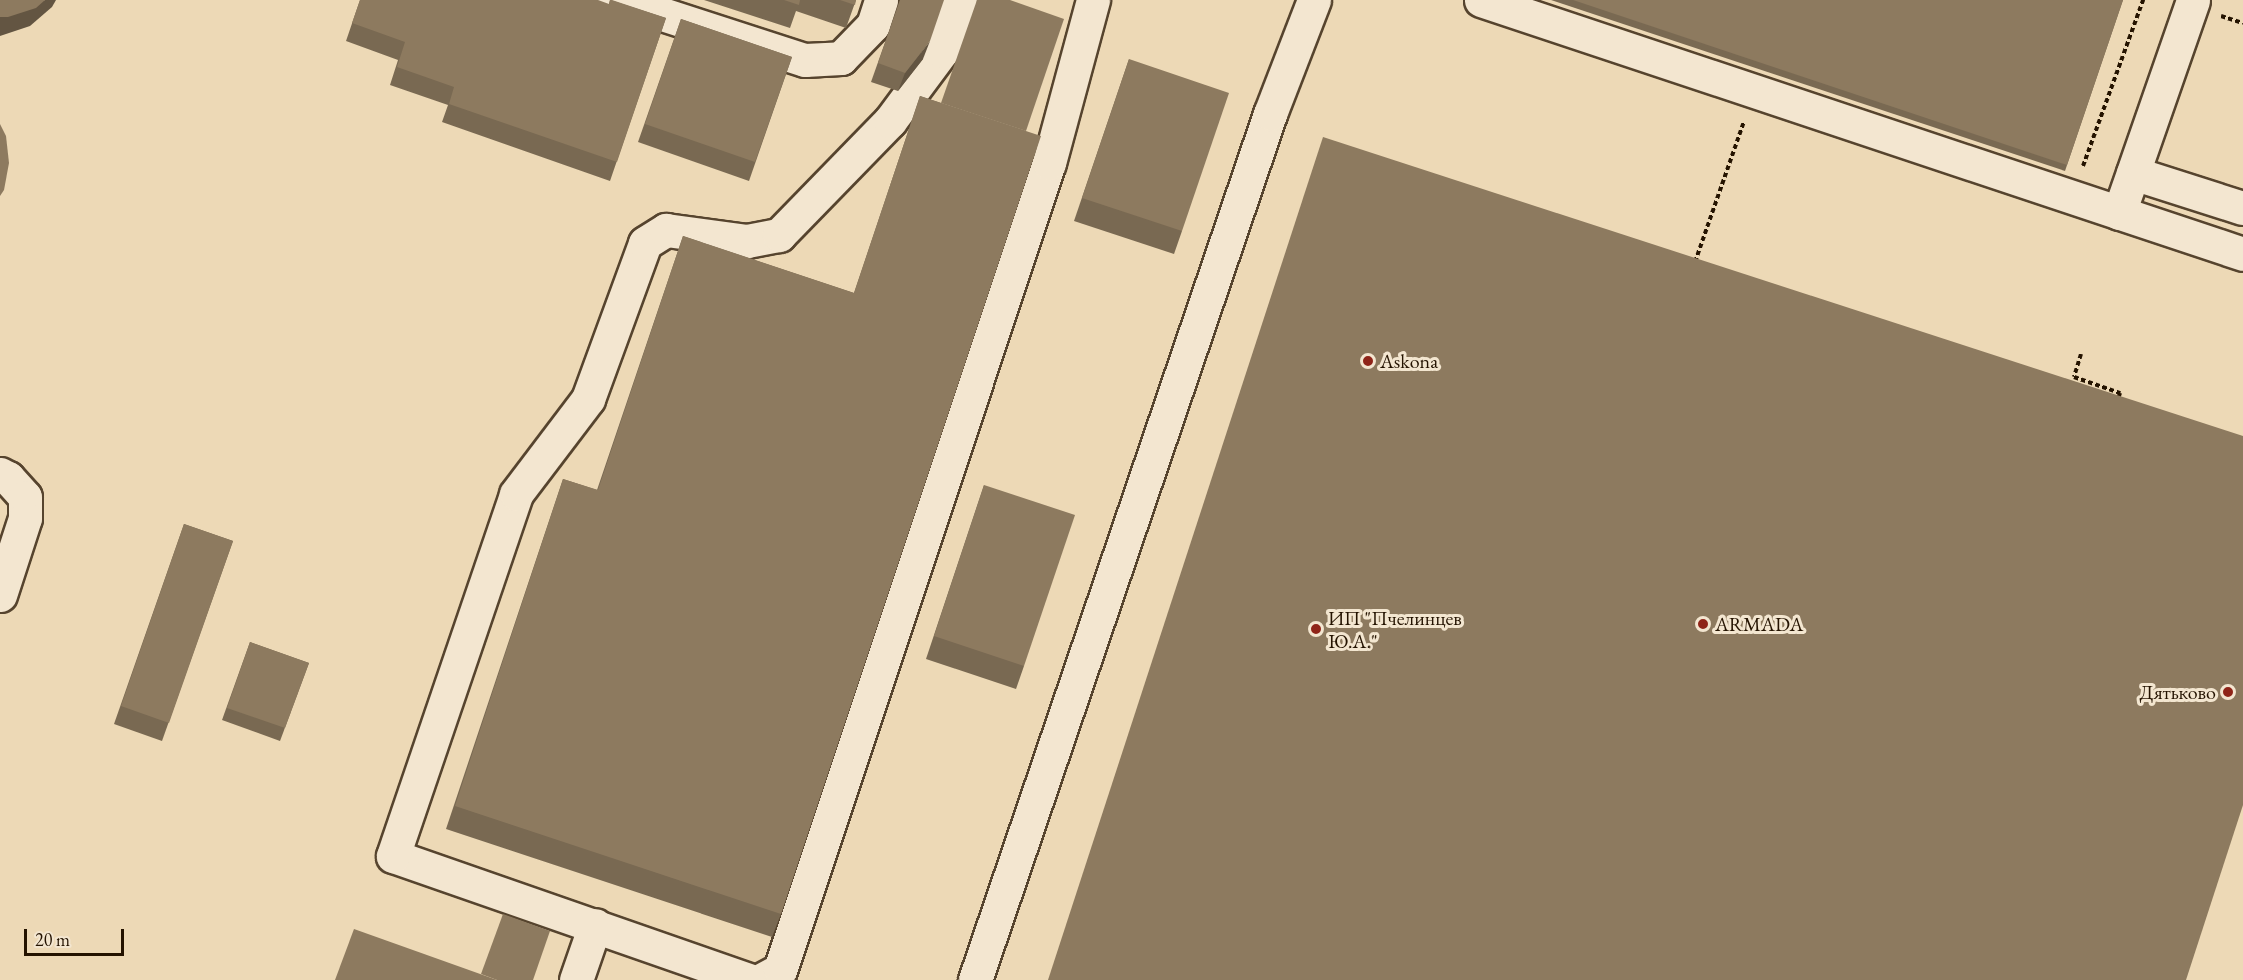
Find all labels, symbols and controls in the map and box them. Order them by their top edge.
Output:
place label: Askona [1380,349,1438,373]
marker: Askona [1361,354,1375,368]
place label: ИП "Пчелинцев Ю.А." [1328,606,1462,653]
place label: ARMADA [1715,612,1803,636]
marker: ARMADA [1696,617,1710,631]
marker: ИП "Пчелинцев Ю.А." [1309,622,1323,636]
place label: Дятьково [2140,680,2216,704]
marker: Дятьково [2221,685,2235,699]
scale bar [27,917,128,955]
text: 20 m [35,928,70,951]

